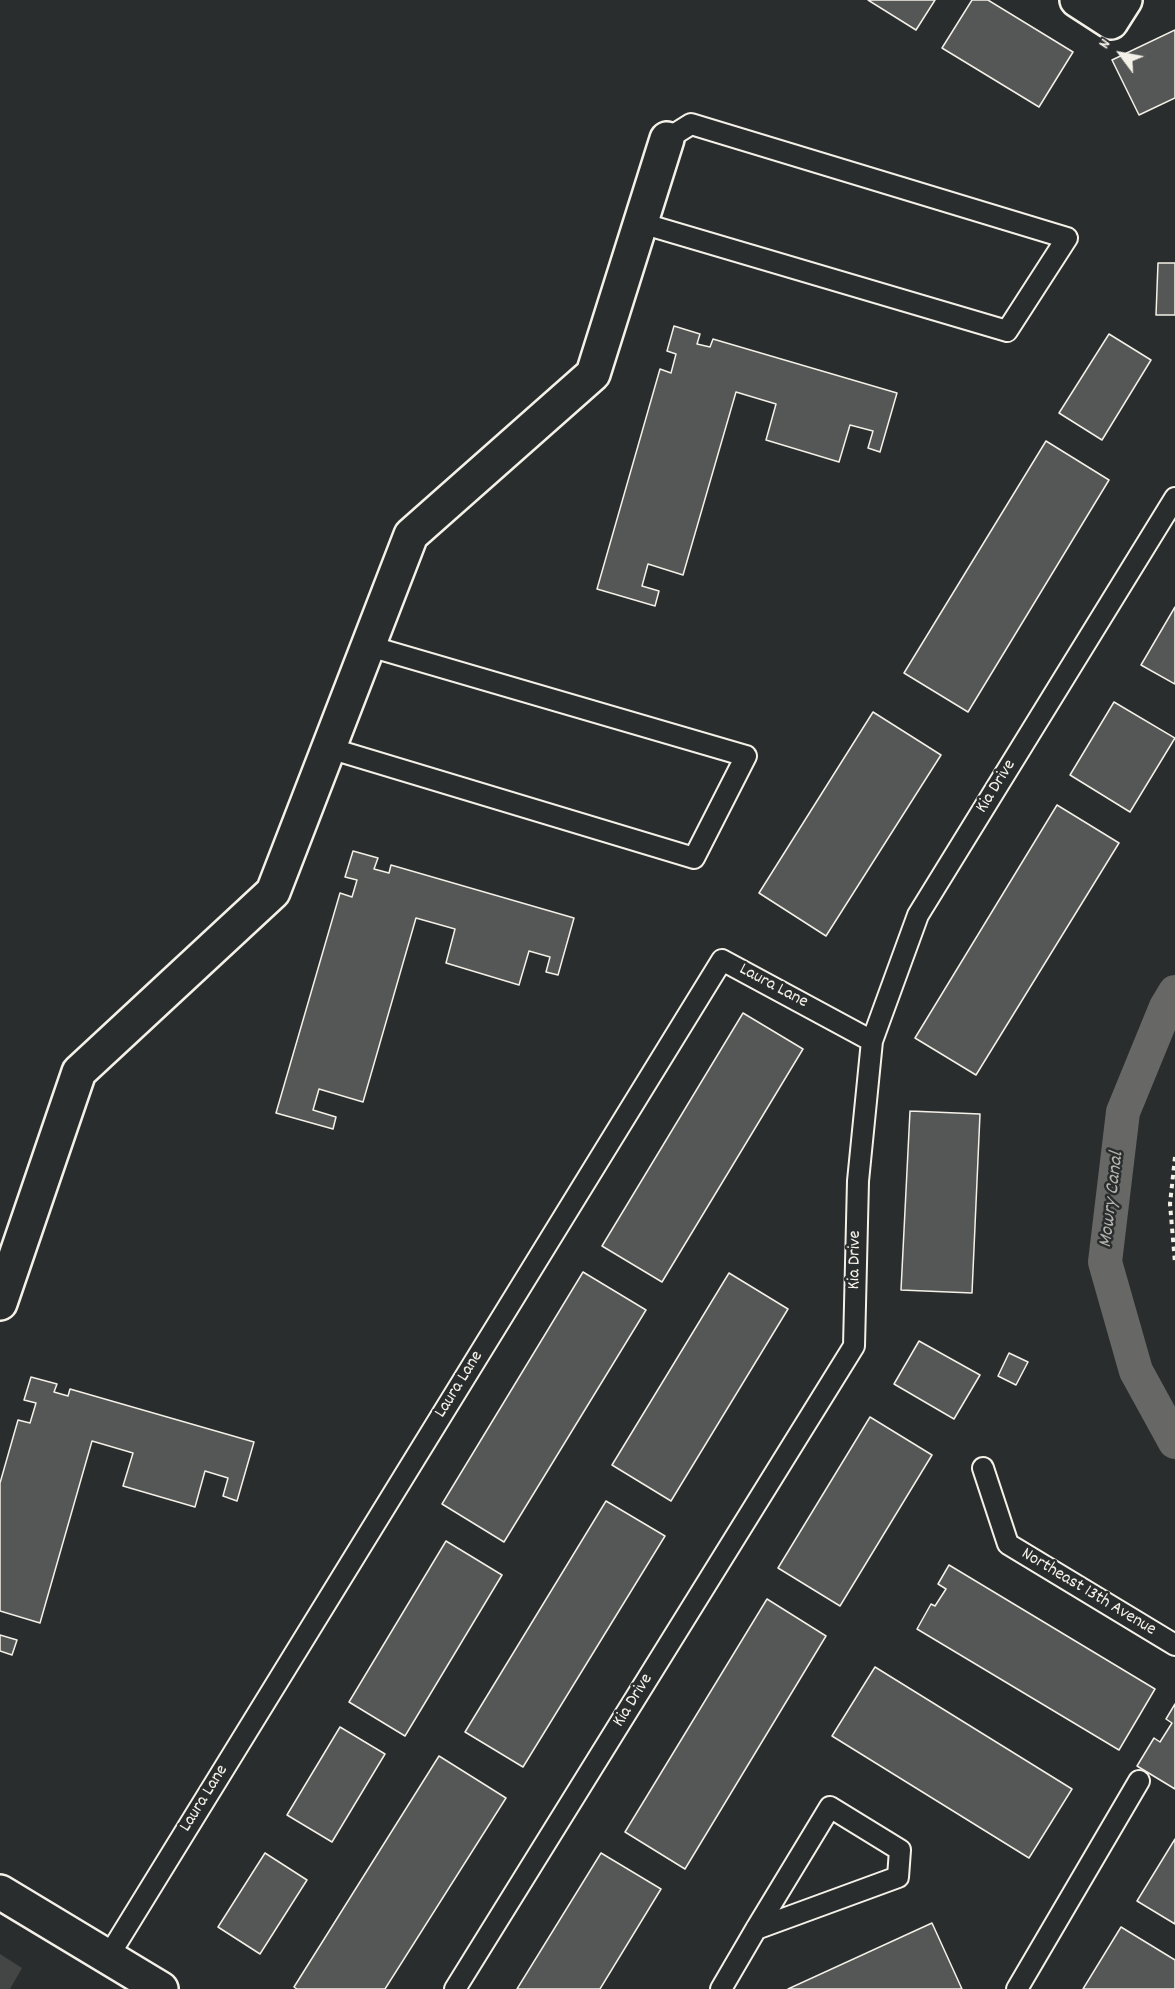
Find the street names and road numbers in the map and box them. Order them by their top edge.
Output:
street label: Kia Drive [972,756,1022,818]
street label: Laura Lane [735,960,811,1014]
street label: Kia Drive [845,1230,867,1290]
street label: Laura Lane [431,1348,489,1422]
street label: Northeast 13th Avenue [1017,1544,1159,1642]
street label: Kia Drive [609,1670,659,1732]
street label: Laura Lane [176,1762,234,1836]

